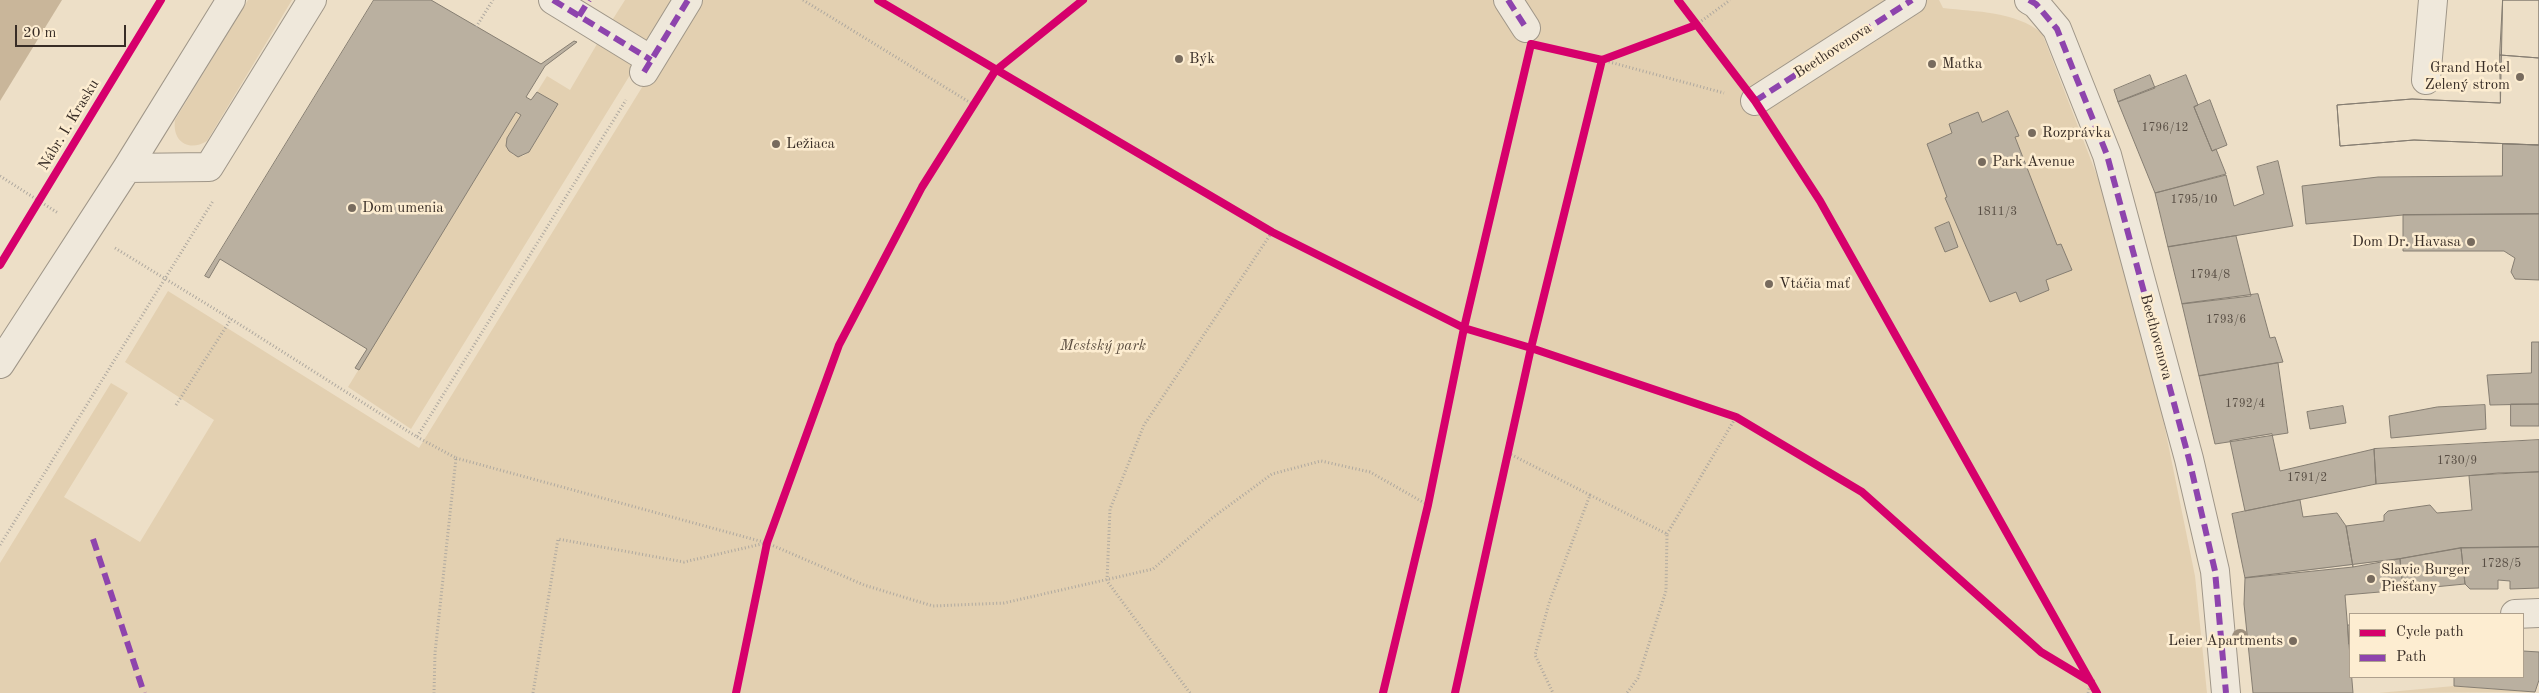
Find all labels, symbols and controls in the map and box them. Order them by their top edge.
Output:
scale bar [18,15,129,47]
street label: Beethovenova [1791,19,1875,83]
text: 20 m [23,26,57,41]
place label: Býk [1189,50,1215,68]
marker: Býk [1173,53,1185,65]
place label: Matka [1942,55,1982,73]
marker: Matka [1926,58,1938,70]
place label: Grand Hotel Zelený strom [2425,59,2510,94]
marker: Grand Hotel Zelený strom [2514,71,2526,83]
street label: Nábr. I. Krasku [35,76,103,174]
house number: 1796/12 [2141,121,2189,135]
place label: Rozprávka [2042,124,2111,142]
marker: Rozprávka [2026,127,2038,139]
place label: Ležiaca [786,135,835,153]
marker: Ležiaca [770,138,782,150]
place label: Park Avenue [1992,153,2075,171]
marker: Park Avenue [1976,156,1988,168]
house number: 1795/10 [2170,193,2218,207]
place label: Dom umenia [362,199,444,217]
marker: Dom umenia [346,202,358,214]
house number: 1811/3 [1977,205,2017,219]
place label: Dom Dr. Havasa [2352,233,2461,251]
marker: Dom Dr. Havasa [2465,236,2477,248]
house number: 1794/8 [2190,268,2230,282]
place label: Vtáčia mať [1779,275,1850,293]
marker: Vtáčia mať [1763,278,1775,290]
street label: Beethovenova [2136,292,2176,382]
house number: 1793/6 [2206,313,2246,327]
park label: Mestský park [1060,337,1146,355]
house number: 1792/4 [2225,397,2265,411]
house number: 1730/9 [2437,454,2477,468]
house number: 1791/2 [2287,471,2327,485]
house number: 1728/5 [2481,557,2521,571]
place label: Slavic Burger Piešťany [2381,561,2470,596]
marker: Slavic Burger Piešťany [2365,573,2377,585]
legend [2349,613,2524,678]
text: Cycle path [2396,625,2464,640]
place label: Leier Apartments [2168,632,2283,650]
marker: Leier Apartments [2287,635,2299,647]
text: Path [2396,650,2426,665]

